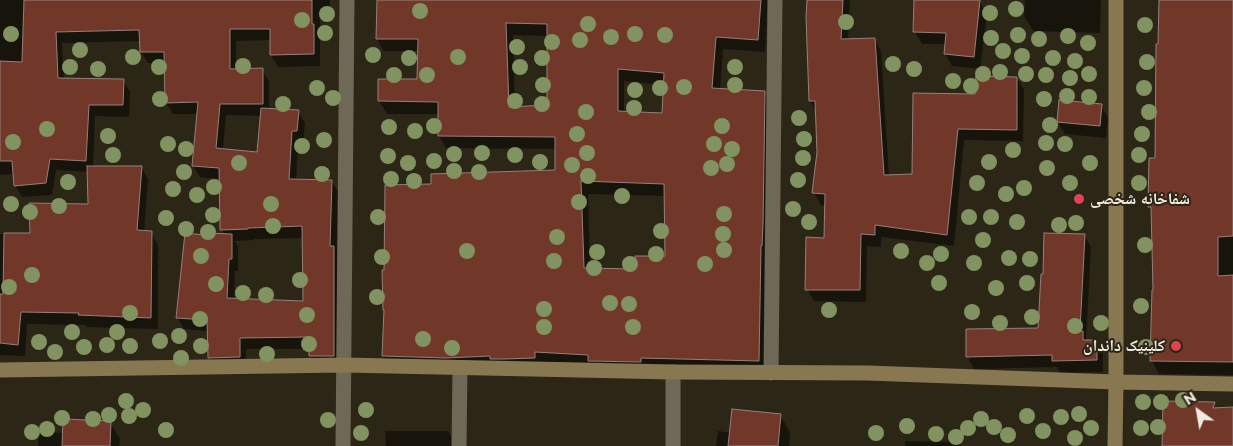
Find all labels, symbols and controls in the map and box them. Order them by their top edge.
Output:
place label: شفاخانه شخصی [1090,189,1190,209]
marker: شفاخانه شخصی [1072,192,1086,206]
place label: کلینیک داندان [1083,336,1165,356]
marker: کلینیک داندان [1169,339,1183,353]
north arrow [1173,386,1223,436]
text: N [1180,388,1200,409]

